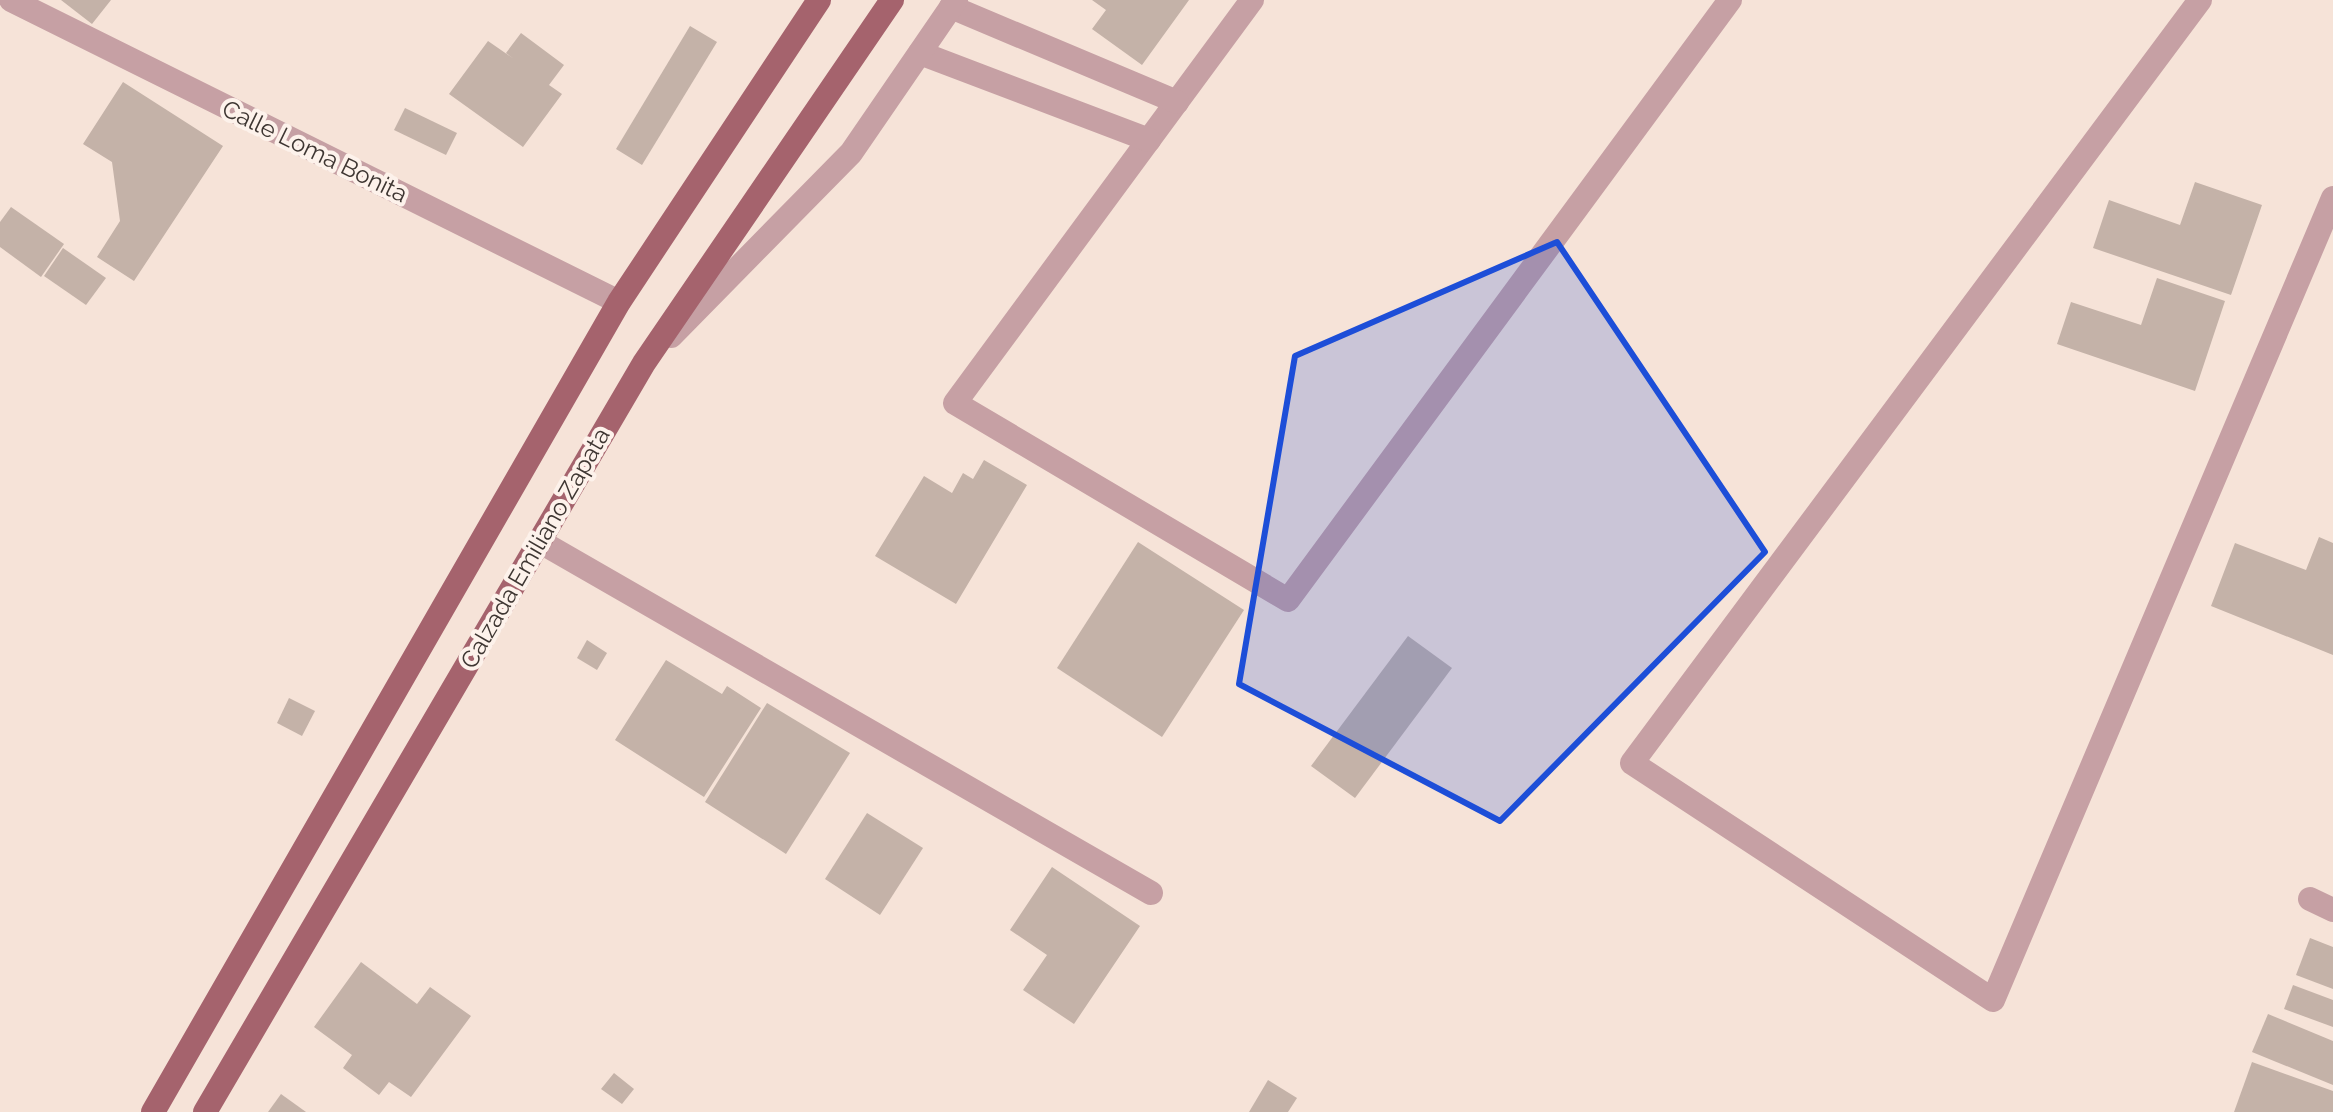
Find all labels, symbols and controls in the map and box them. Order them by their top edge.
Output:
street label: Calle Loma Bonita [218,94,412,208]
street label: Calzada Emiliano Zapata [454,422,616,674]

